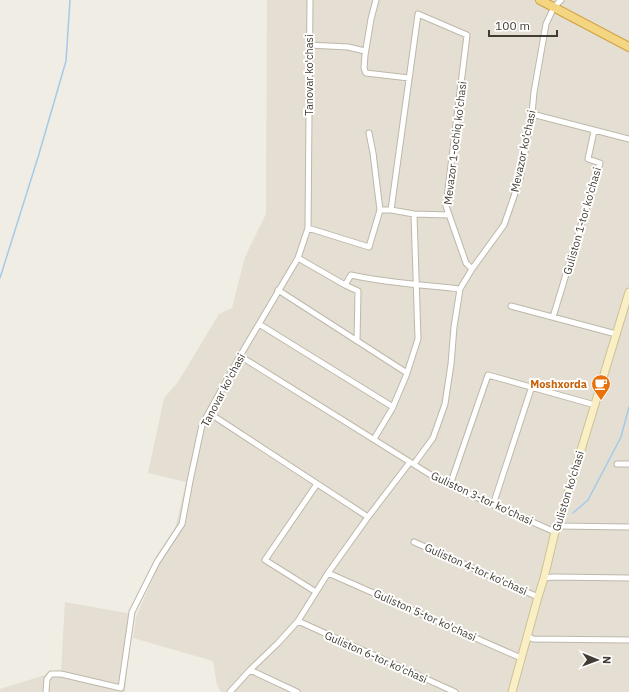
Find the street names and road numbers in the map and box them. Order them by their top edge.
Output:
street label: Tanovar ko'chasi [302,34,316,116]
street label: Mevazor 1-ochiq ko'chasi [440,80,470,206]
street label: Mevazor ko'chasi [507,109,539,193]
street label: Guliston 1-tor ko'chasi [560,166,604,276]
street label: Tanovar ko'chasi [198,351,248,429]
street label: Guliston ko'chasi [549,449,587,533]
street label: Guliston 3-tor ko'chasi [429,468,535,528]
street label: Guliston 4-tor ko'chasi [422,540,530,598]
street label: Guliston 5-tor ko'chasi [371,586,479,644]
street label: Guliston 6-tor ko'chasi [322,628,430,686]

